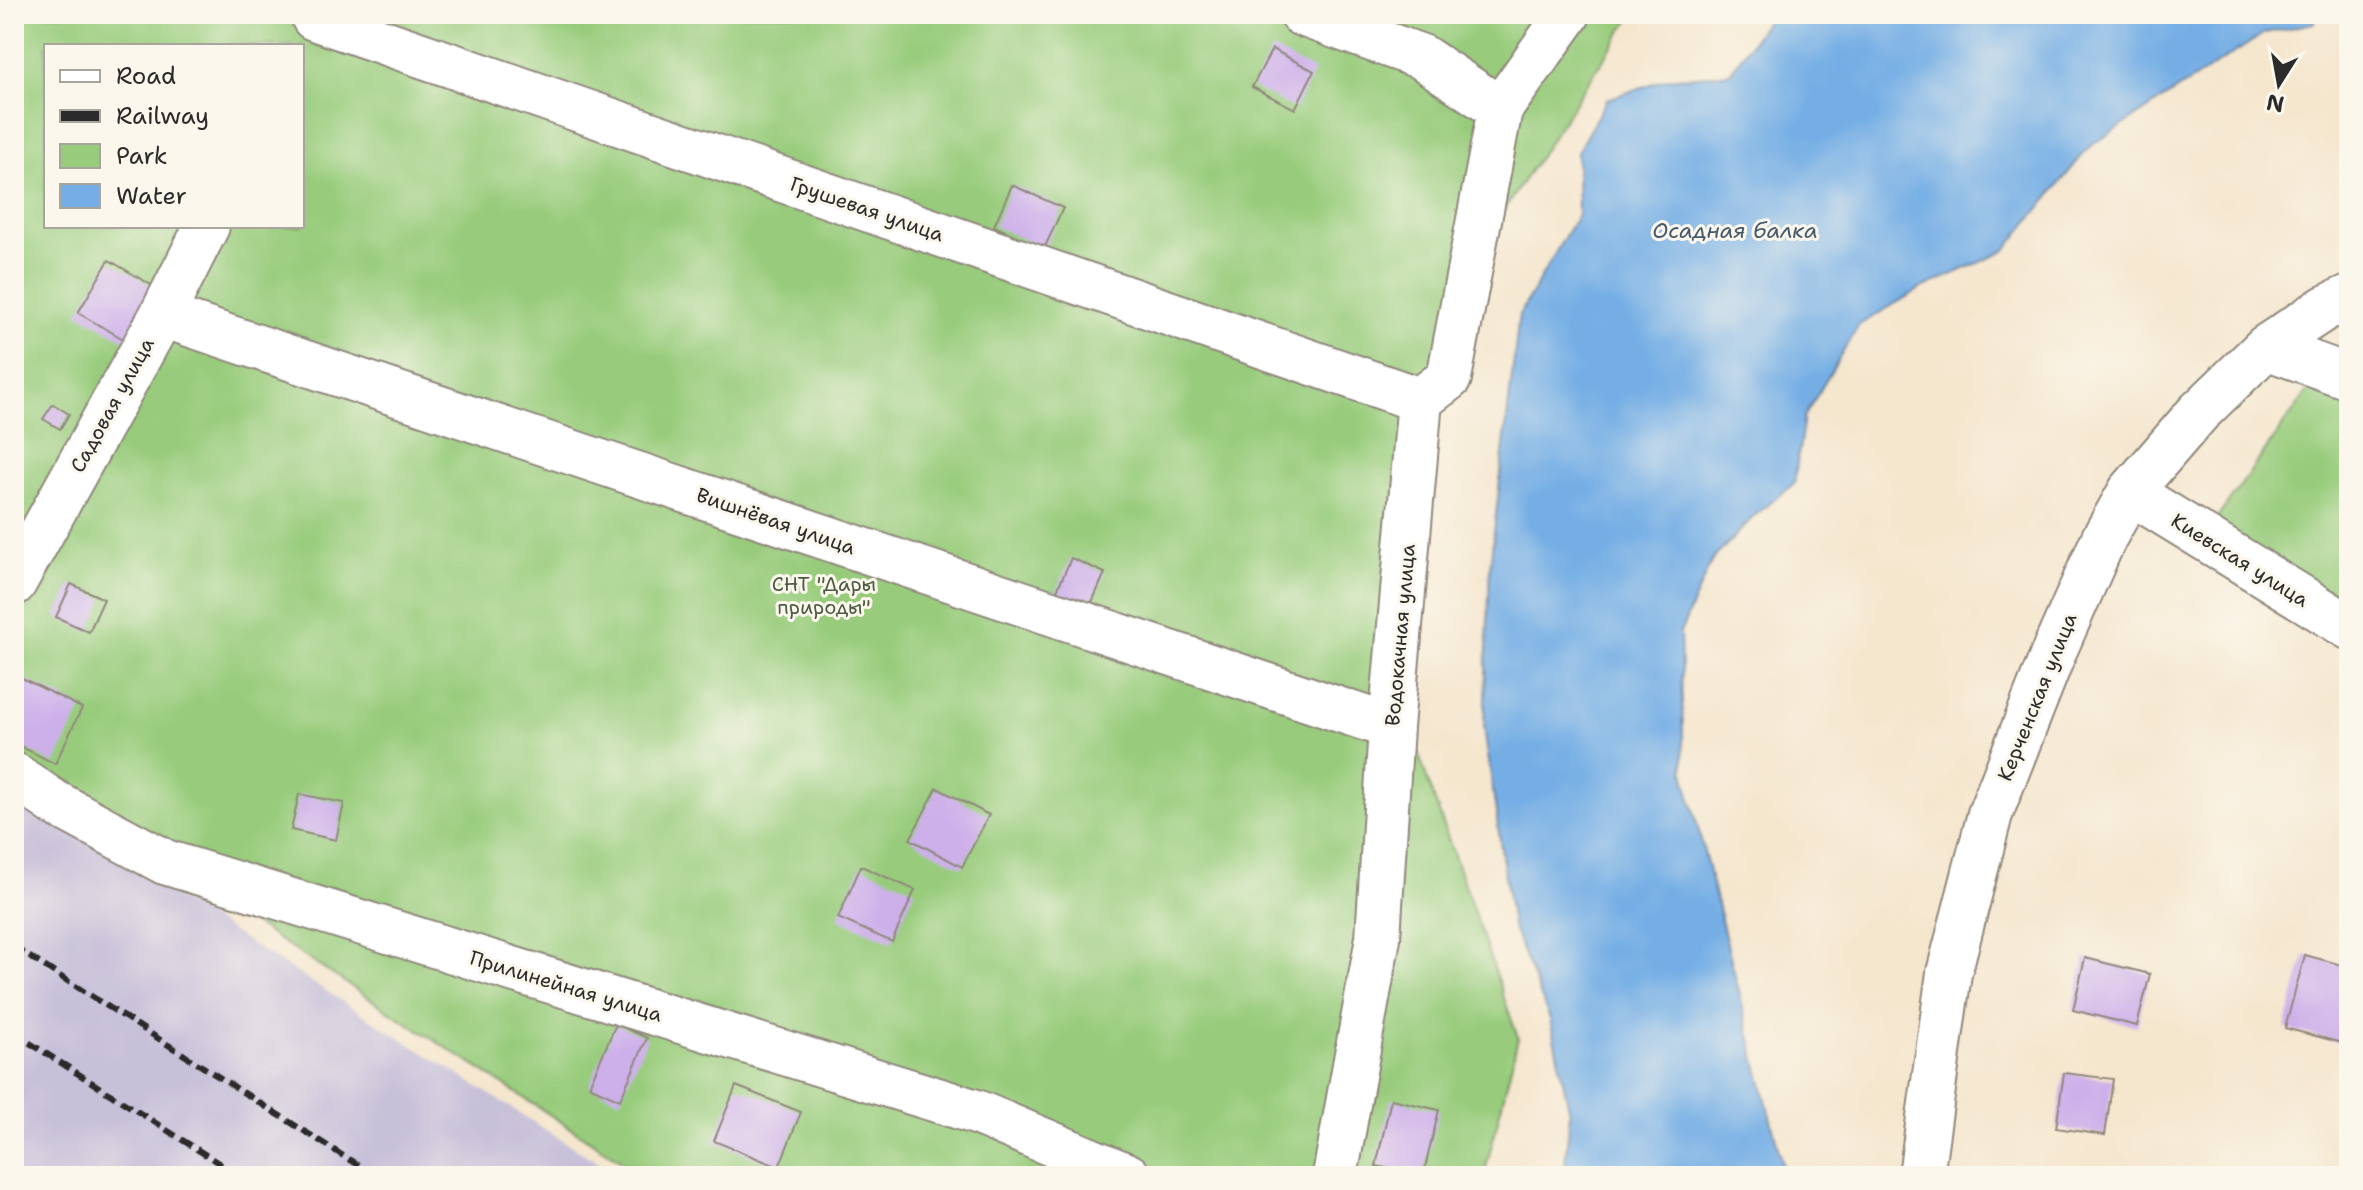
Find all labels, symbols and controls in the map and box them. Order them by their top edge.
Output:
legend [44,44,304,228]
north arrow [2239,44,2319,124]
text: Road [116,60,176,92]
text: N [2264,87,2287,119]
text: Railway [116,100,209,132]
text: Park [116,140,168,172]
street label: Грушевая улица [787,171,948,248]
text: Water [116,180,187,212]
water label: Осадная балка [1652,216,1818,245]
street label: Садовая улица [64,332,160,477]
street label: Вишнёвая улица [693,482,859,561]
street label: Киевская улица [2166,507,2314,613]
street label: Водокачная улица [1379,542,1421,727]
park label: СНТ "Дары природы" [772,571,876,620]
street label: Керченская улица [1991,609,2083,785]
street label: Прилинейная улица [467,944,666,1028]

